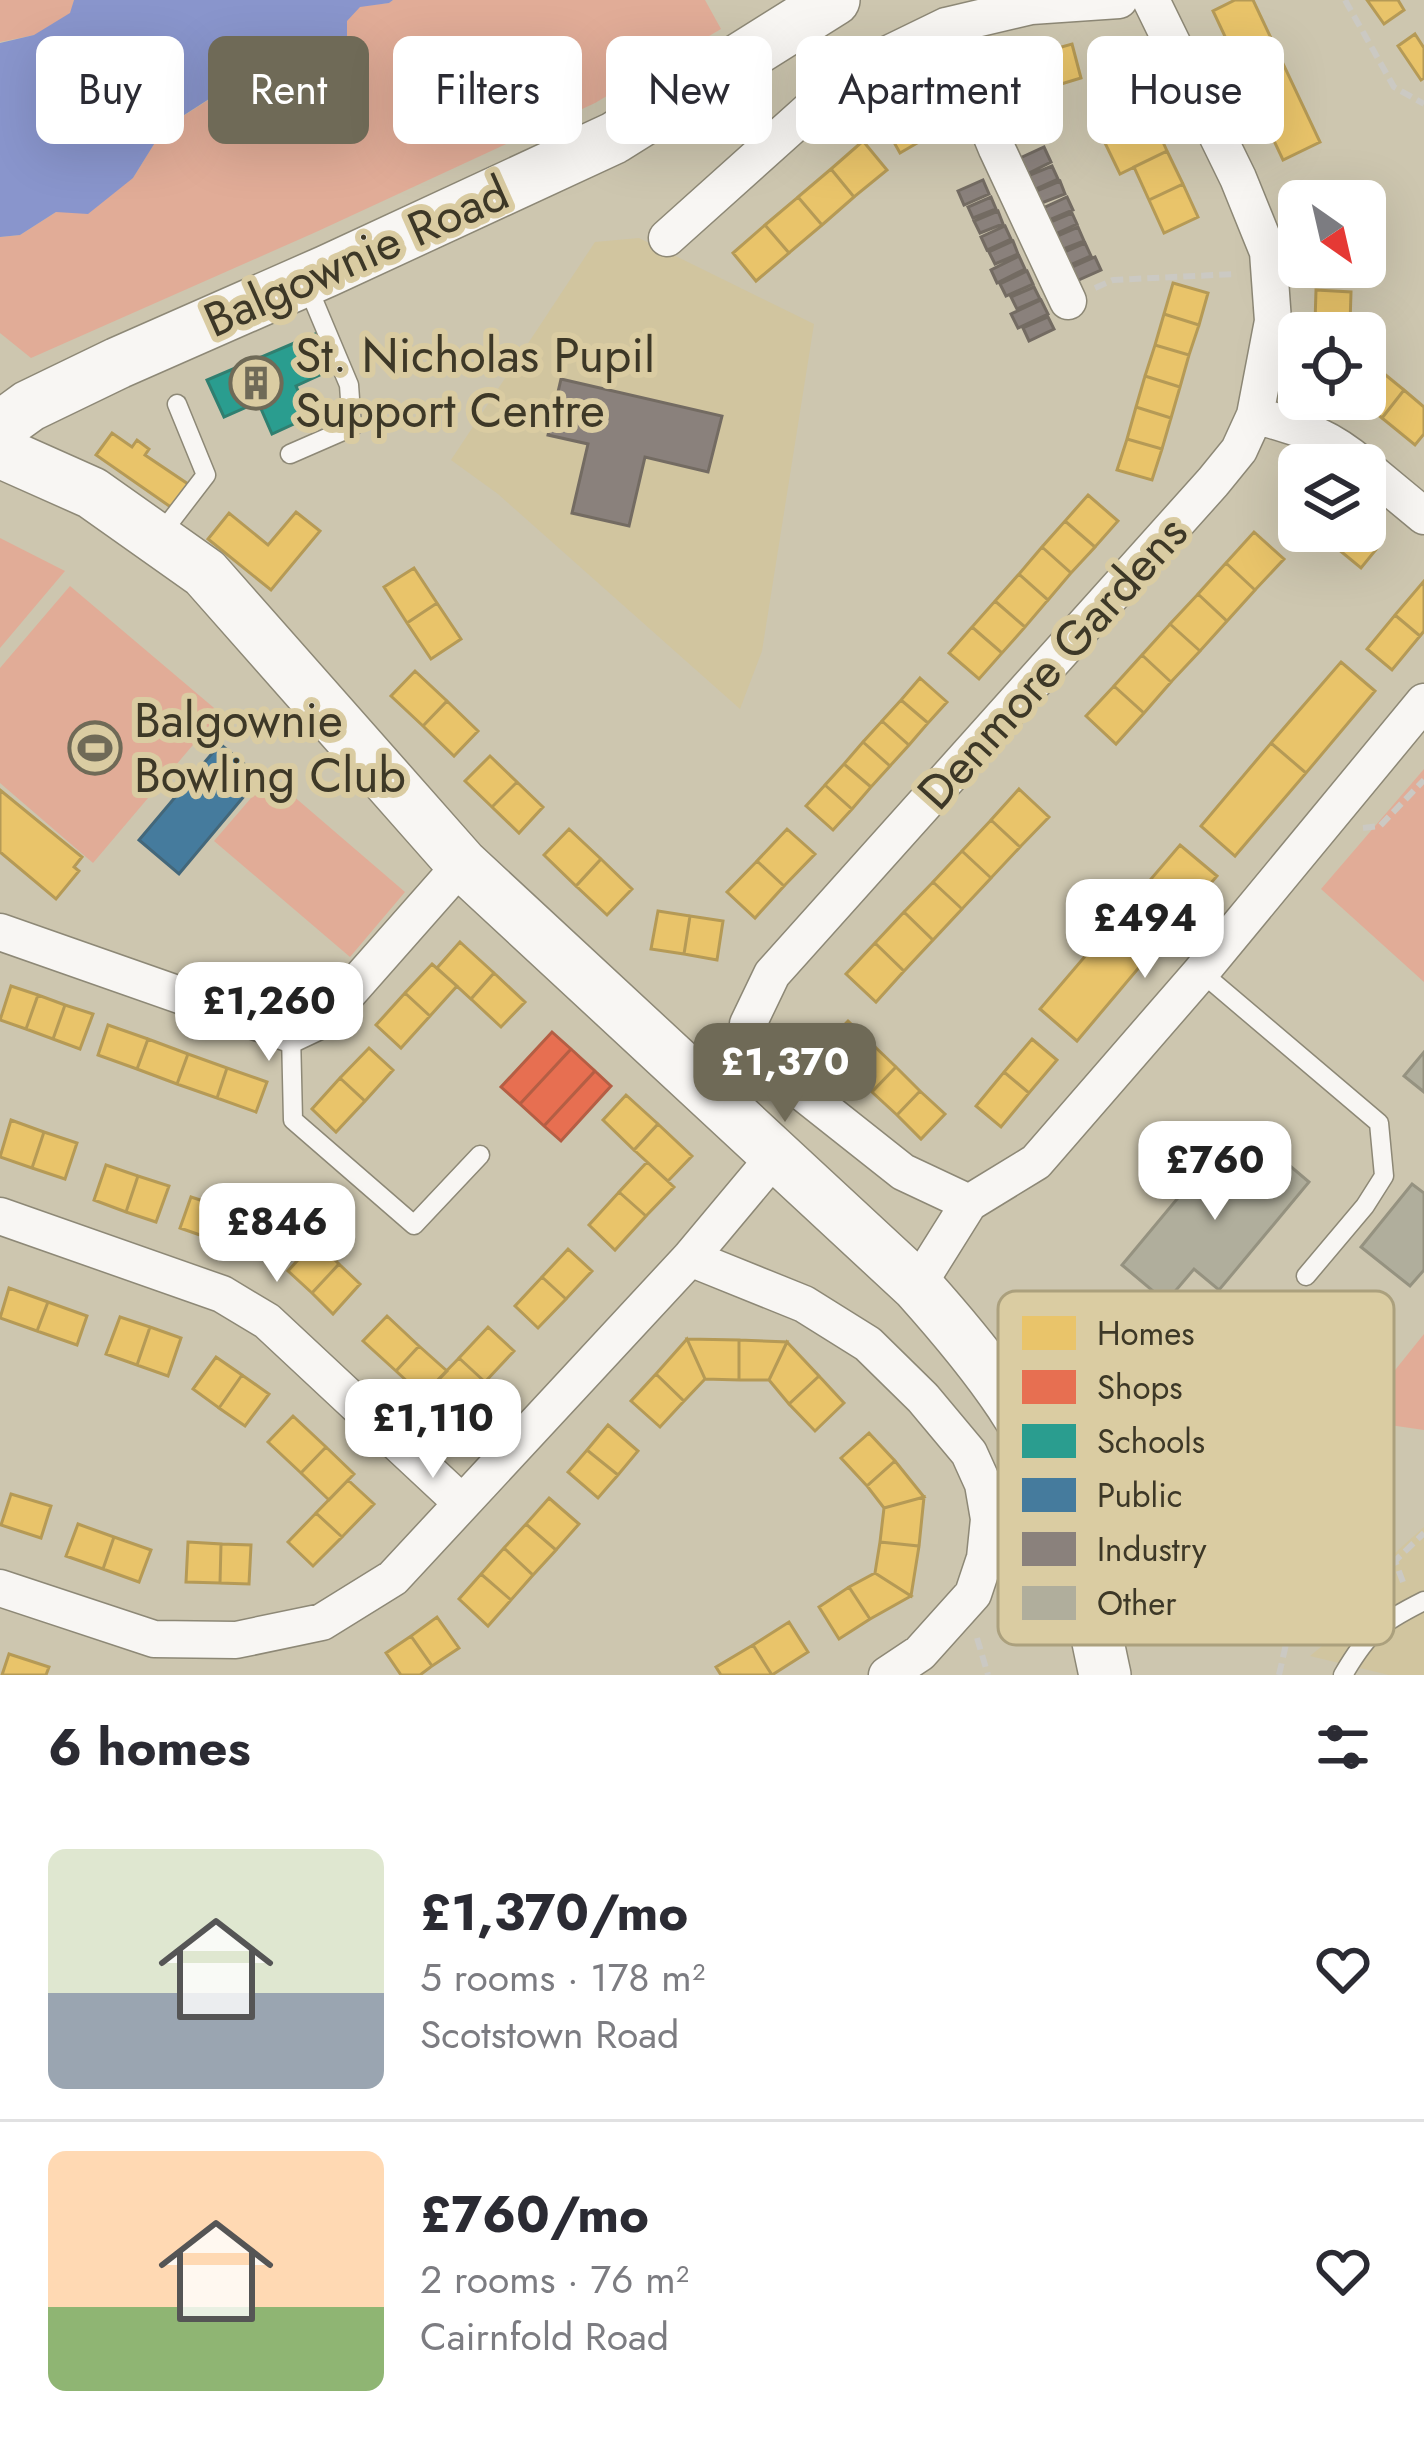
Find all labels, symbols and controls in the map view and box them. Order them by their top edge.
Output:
chip: Buy [36,36,184,144]
chip: Rent [208,36,369,144]
chip: Filters [393,36,582,144]
chip: New [606,36,772,144]
chip: Apartment [796,36,1063,144]
chip: House [1087,36,1284,144]
street label: Balgownie Road [193,158,519,354]
north arrow [1278,180,1386,288]
map controls [1278,180,1386,552]
button: locate [1278,312,1386,420]
place label: St. Nicholas Pupil Support Centre [295,321,655,445]
building icon: St. Nicholas Pupil Support Centre [228,355,284,411]
button: layers [1278,444,1386,552]
street label: Denmore Gardens [901,500,1203,825]
place label: Balgownie Bowling Club [134,686,406,810]
sports icon: Balgownie Bowling Club [67,720,123,776]
pin: £494 [1074,879,1216,981]
text: £494 [1093,889,1197,946]
pin: £1,260 [171,962,367,1064]
text: £1,260 [202,972,336,1029]
pin: £1,370 [687,1023,883,1125]
text: £1,370 [720,1033,850,1090]
pin: £760 [1144,1121,1286,1223]
text: £760 [1165,1131,1265,1188]
pin: £846 [206,1183,348,1285]
text: £846 [226,1193,328,1250]
legend [998,1291,1394,1645]
text: Homes [1097,1310,1195,1357]
text: Shops [1097,1364,1183,1411]
pin: £1,110 [335,1379,531,1481]
text: £1,110 [372,1389,494,1446]
text: Schools [1097,1418,1205,1465]
text: Public [1097,1472,1183,1519]
text: Industry [1097,1526,1207,1573]
text: Other [1097,1580,1177,1627]
text: 6 homes [48,1710,251,1784]
icon: filters [1310,1714,1376,1780]
text: £1,370/mo [420,1875,688,1949]
icon: home [144,1897,288,2041]
icon: heart [1310,1936,1376,2002]
text: 5 rooms · 178 m² [420,1949,705,2006]
text: Scotstown Road [420,2006,679,2063]
text: £760/mo [420,2177,649,2251]
icon: home [144,2199,288,2343]
icon: heart [1310,2238,1376,2304]
text: 2 rooms · 76 m² [420,2251,689,2308]
text: Cairnfold Road [420,2308,669,2365]

